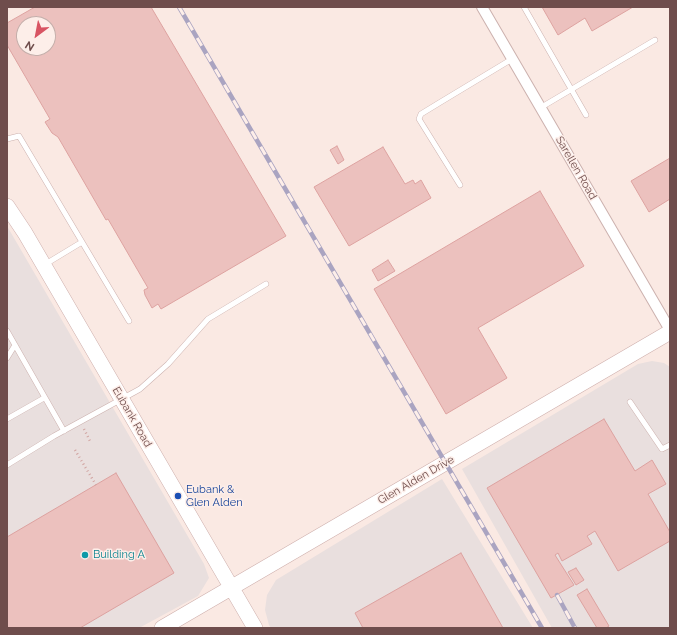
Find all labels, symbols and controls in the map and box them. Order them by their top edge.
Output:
north arrow [16,16,56,56]
text: N [23,38,37,53]
street label: Sarellen Road [553,134,599,202]
street label: Eubank Road [109,385,155,449]
street label: Glen Alden Drive [376,453,456,507]
place label: Eubank & Glen Alden [186,483,243,509]
marker: Eubank & Glen Alden [173,491,183,501]
place label: Building A [93,548,145,562]
marker: Building A [80,550,90,560]

